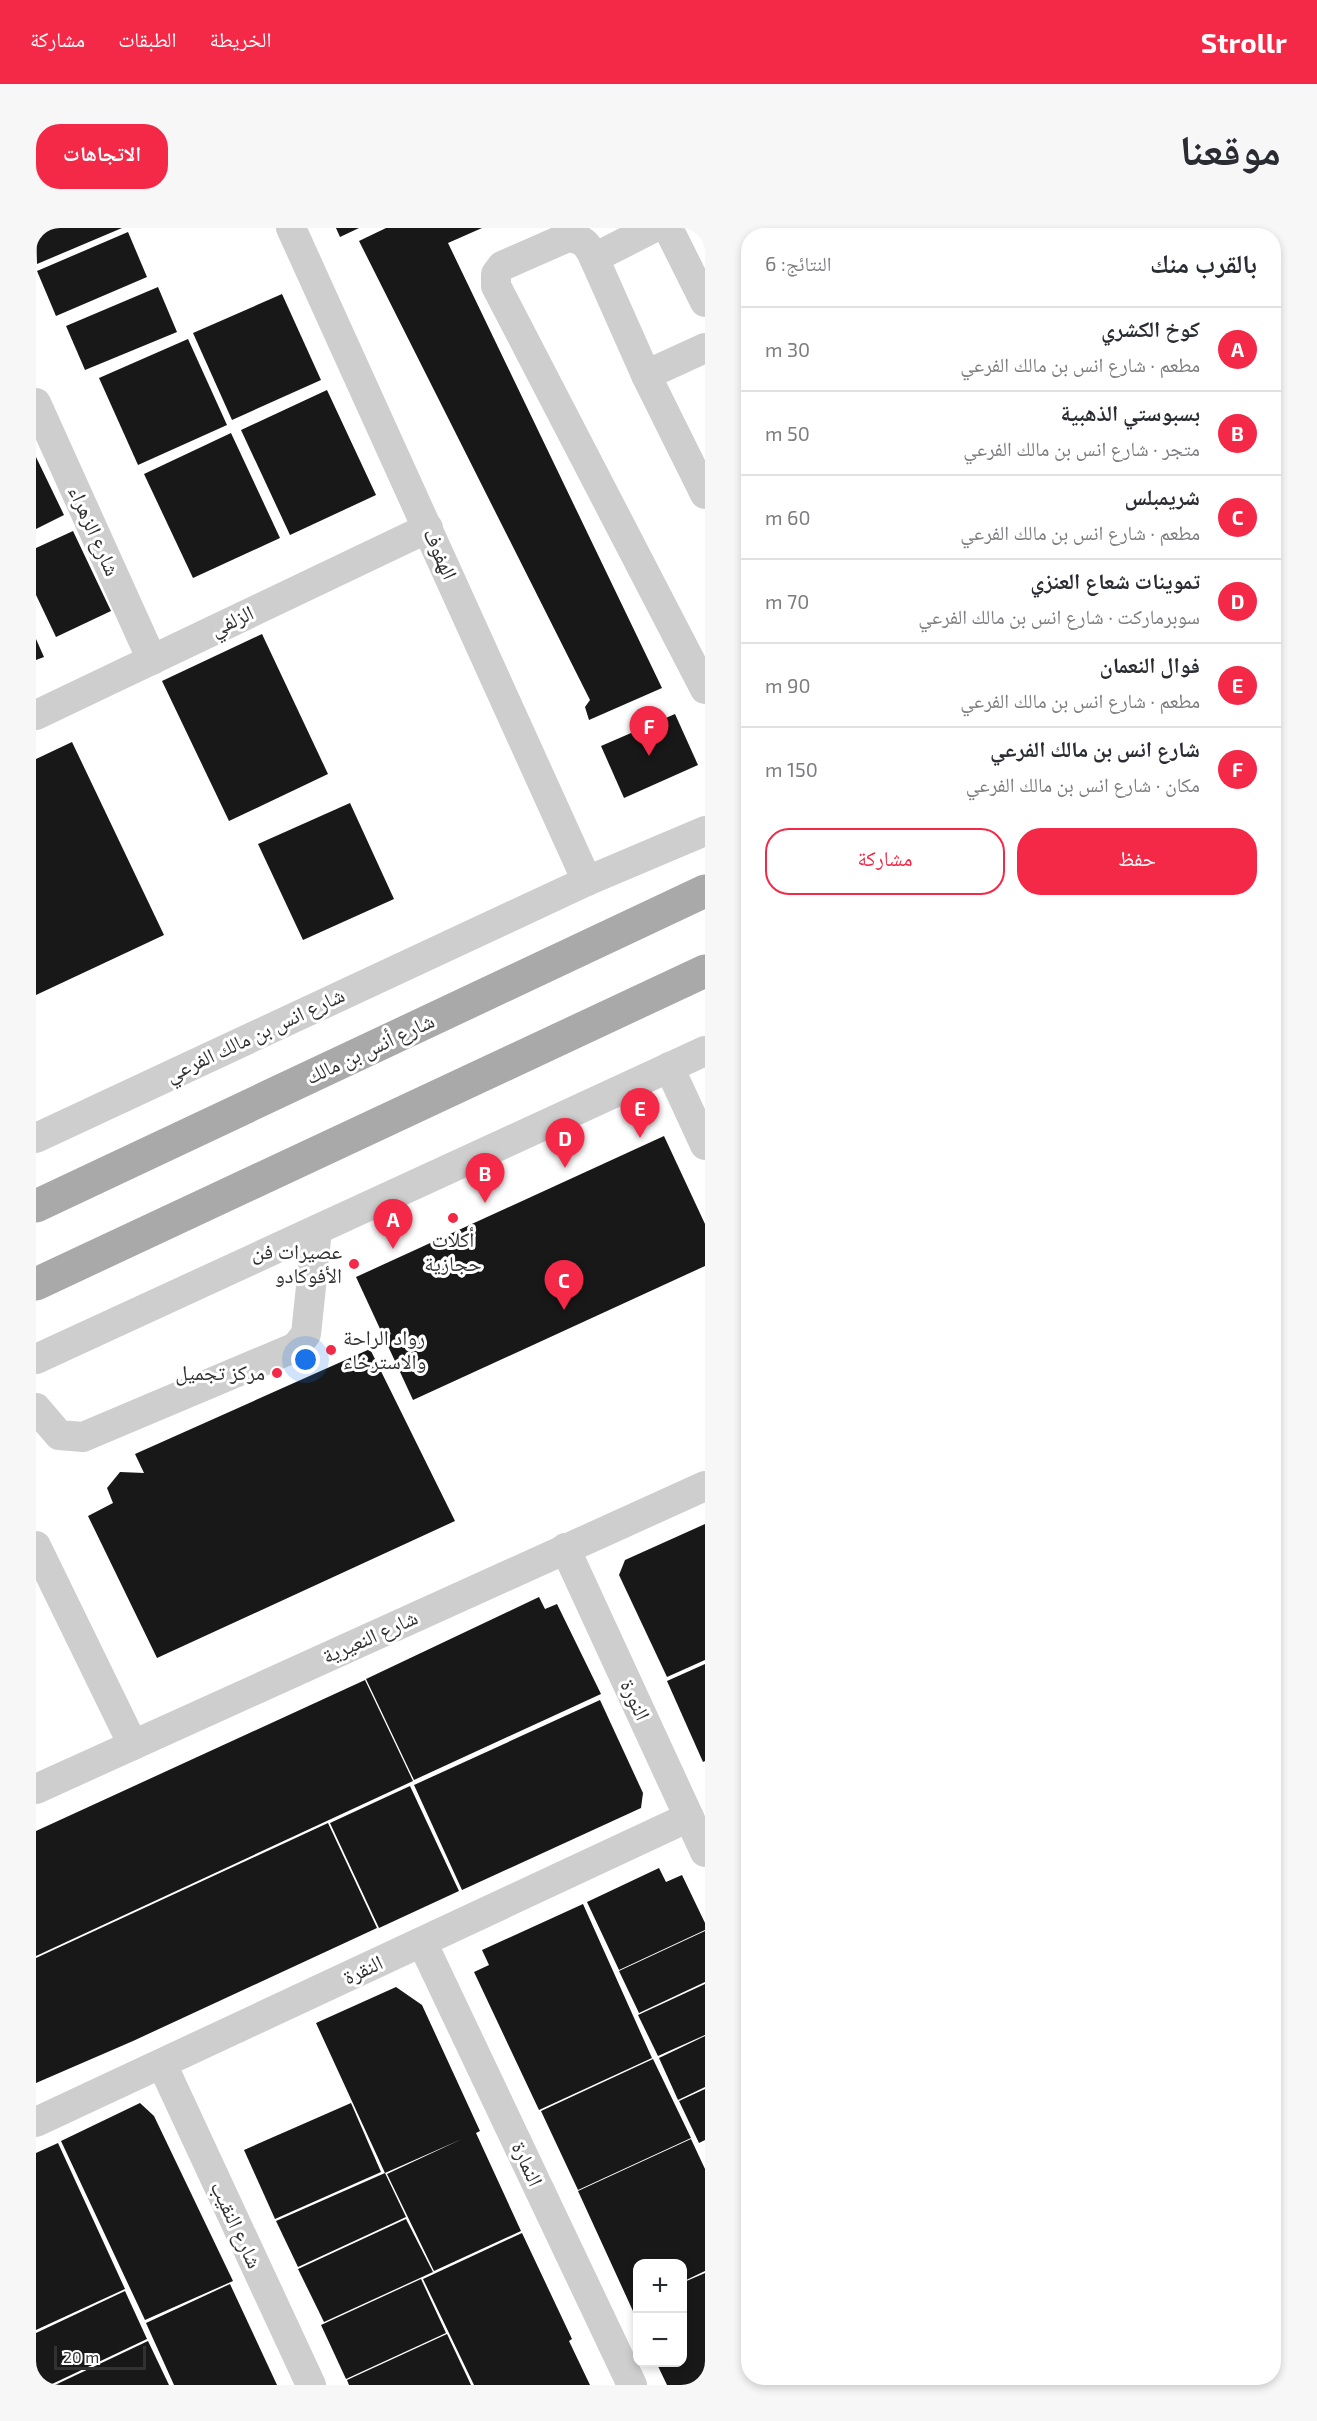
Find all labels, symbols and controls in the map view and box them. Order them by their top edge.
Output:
text: Strollr [1201,25,1287,59]
text: مشاركة [30,26,85,51]
text: الطبقات [118,26,177,51]
text: الخريطة [210,26,271,51]
text: موقعنا [1180,123,1281,173]
button: الاتجاهات [36,124,168,189]
text: بالقرب منك [1150,247,1257,278]
text: النتائج: 6 [765,251,832,275]
text: كوخ الكشري [1101,315,1200,341]
text: 30 m [765,337,810,361]
text: A [1231,337,1244,361]
text: مطعم · شارع انس بن مالك الفرعي [960,352,1200,376]
text: بسبوستي الذهبية [1061,399,1200,425]
text: 50 m [765,421,810,445]
text: B [1231,421,1244,445]
text: متجر · شارع انس بن مالك الفرعي [963,436,1200,460]
street label: شارع الزهراء [63,482,126,580]
text: شريمبلس [1125,483,1200,509]
text: 60 m [765,505,811,529]
text: C [1232,505,1243,529]
text: مطعم · شارع انس بن مالك الفرعي [960,520,1200,544]
street label: الهفوف [418,524,464,583]
text: تموينات شعاع العنزي [1030,567,1200,593]
text: 70 m [765,589,809,613]
text: D [1231,589,1244,613]
street label: الزلفي [206,599,259,645]
text: سوبرماركت · شارع انس بن مالك الفرعي [918,604,1200,628]
text: فوال النعمان [1099,651,1200,677]
text: 90 m [765,673,811,697]
text: E [1232,673,1243,697]
text: مطعم · شارع انس بن مالك الفرعي [960,688,1200,712]
pin: F [630,706,668,756]
text: شارع انس بن مالك الفرعي [990,735,1200,761]
text: 150 m [765,757,818,781]
text: F [1232,757,1243,781]
text: مكان · شارع انس بن مالك الفرعي [966,772,1200,796]
button: مشاركة [765,828,1005,895]
button: حفظ [1017,828,1257,895]
street label: شارع انس بن مالك الفرعي [161,981,350,1091]
street label: شارع أنس بن مالك [301,1007,438,1090]
pin: E [620,1088,660,1138]
pin: D [546,1118,584,1168]
pin: B [466,1154,504,1203]
pin: A [374,1200,412,1249]
marker: أكلات حجازية [446,1211,460,1225]
place label: أكلات حجازية [424,1226,482,1275]
place label: عصيرات فن الأفوكادو [252,1238,342,1287]
marker: عصيرات فن الأفوكادو [347,1257,361,1271]
pin: C [544,1260,584,1310]
place label: رواد الراحة والاسترخاء [343,1324,426,1373]
marker: رواد الراحة والاسترخاء [324,1343,338,1357]
your location [291,1345,320,1374]
place label: مركز تجميل [175,1359,265,1386]
marker: مركز تجميل [270,1366,284,1380]
street label: شارع النعيرية [318,1604,422,1670]
street label: النورة [616,1675,657,1724]
street label: النقرة [339,1949,386,1989]
street label: النمارة [507,2137,549,2190]
street label: شارع النقيب [205,2177,268,2273]
map controls [633,2259,687,2367]
button: + [633,2259,687,2313]
button: − [633,2313,687,2367]
scale bar [54,2343,146,2370]
text: 20 m [63,2347,99,2366]

